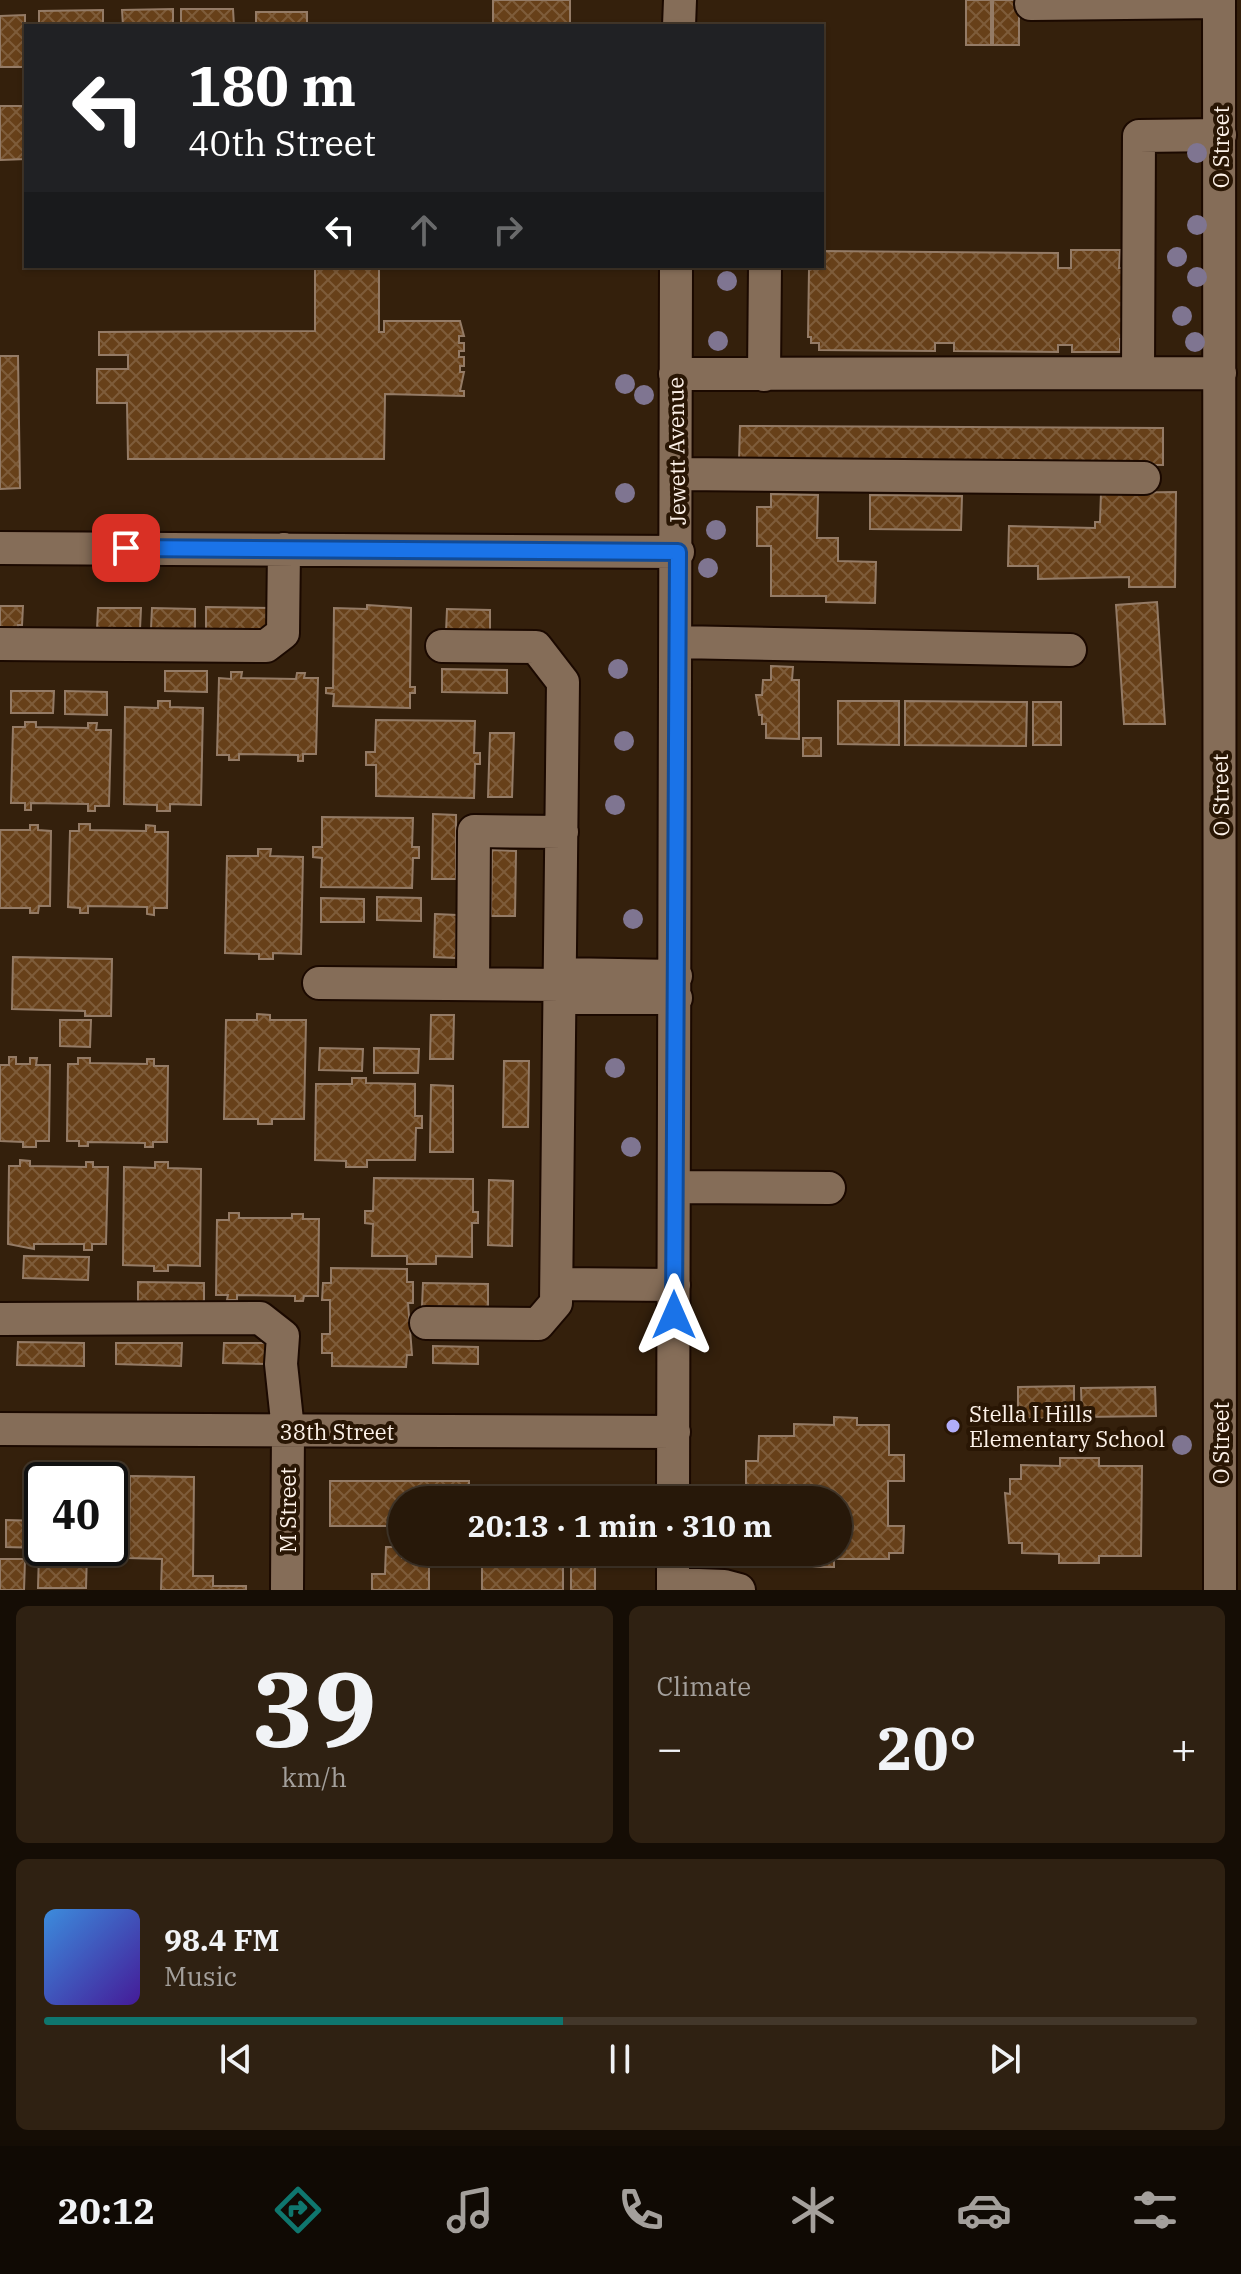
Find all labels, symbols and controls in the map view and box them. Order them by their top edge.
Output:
text: 180 m [188,49,356,121]
icon: left [56,56,160,160]
street label: O Street [1206,105,1235,188]
text: 40th Street [188,119,376,166]
icon: left [318,208,362,252]
icon: ahead [402,208,446,252]
icon: right [486,208,530,252]
street label: Jewett Avenue [660,377,692,525]
pin [92,514,160,582]
icon: arrive [104,526,148,570]
street label: O Street [1205,753,1235,837]
position arrow [632,1273,716,1357]
place label: Stella I Hills Elementary School [969,1399,1165,1453]
street label: O Street [1206,1401,1235,1484]
street label: 38th Street [280,1417,395,1446]
marker: Stella I Hills Elementary School [944,1417,962,1435]
speed limit sign: 40 [24,1462,128,1566]
street label: M Street [273,1467,302,1553]
text: 20:13 · 1 min · 310 m [468,1506,772,1545]
text: 39 [252,1640,377,1776]
text: Climate [657,1669,751,1703]
text: 20° [877,1708,977,1787]
text: − [657,1719,683,1776]
text: + [1171,1719,1197,1776]
text: km/h [281,1760,347,1794]
text: 98.4 FM [164,1920,279,1959]
text: Music [164,1959,237,1993]
icon: previous [214,2037,258,2081]
icon: pause [598,2037,642,2081]
icon: next [983,2037,1027,2081]
icon: directions [270,2182,326,2238]
icon: music [442,2182,498,2238]
icon: phone [613,2182,669,2238]
icon: climate [785,2182,841,2238]
icon: car [956,2182,1012,2238]
icon: filters [1127,2182,1183,2238]
text: 20:12 [58,2187,155,2234]

